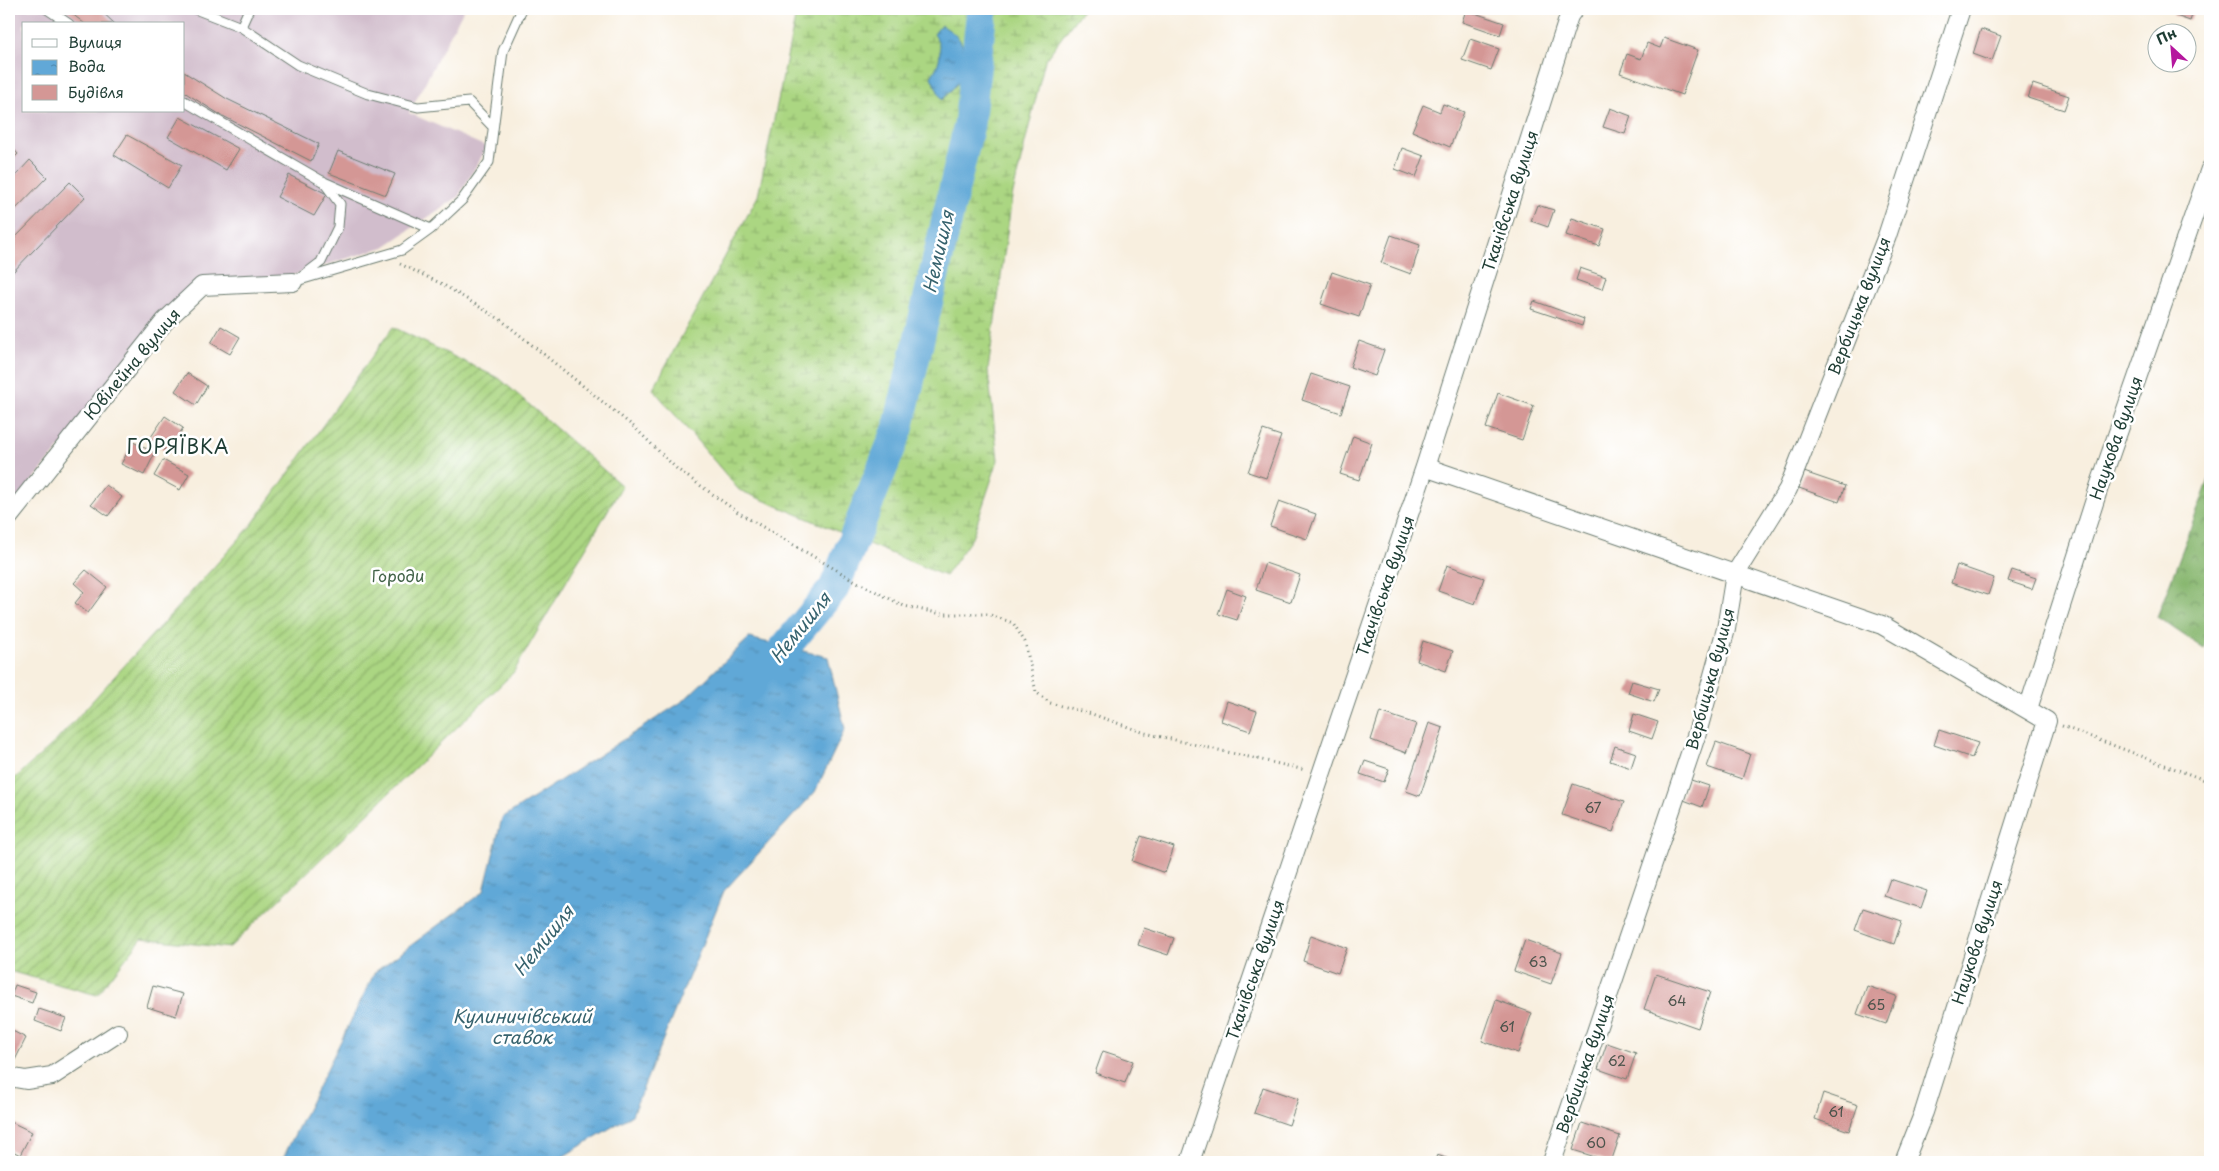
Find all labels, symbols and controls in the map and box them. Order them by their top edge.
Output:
legend [22,22,185,112]
north arrow [2146,22,2196,72]
text: Пн [2152,22,2180,50]
text: Вулиця [68,30,122,53]
text: Вода [68,54,106,77]
text: Будівля [68,80,124,103]
street label: Ткачівська вулиця [1475,127,1543,274]
water label: Немишля [915,207,960,295]
street label: Вербицька вулиця [1821,233,1895,378]
street label: Ювілейна вулиця [77,302,185,424]
street label: Наукова вулиця [2083,373,2147,503]
district label: ГОРЯЇВКА [127,432,229,460]
street label: Ткачівська вулиця [1349,512,1419,659]
park label: Городи [372,563,424,587]
water label: Немишля [763,585,837,668]
street label: Вербицька вулиця [1679,605,1740,752]
house number: 67 [1584,797,1602,818]
street label: Наукова вулиця [1945,876,2007,1007]
street label: Ткачівська вулиця [1219,896,1289,1043]
water label: Немишля [506,898,580,981]
house number: 63 [1529,951,1547,972]
house number: 64 [1667,990,1687,1011]
street label: Вербицька вулиця [1549,991,1619,1137]
house number: 65 [1867,994,1885,1015]
water label: Кулиничівський ставок [453,1002,594,1050]
house number: 61 [1499,1016,1515,1037]
house number: 62 [1608,1050,1626,1071]
house number: 61 [1828,1101,1844,1122]
house number: 60 [1586,1132,1606,1153]

